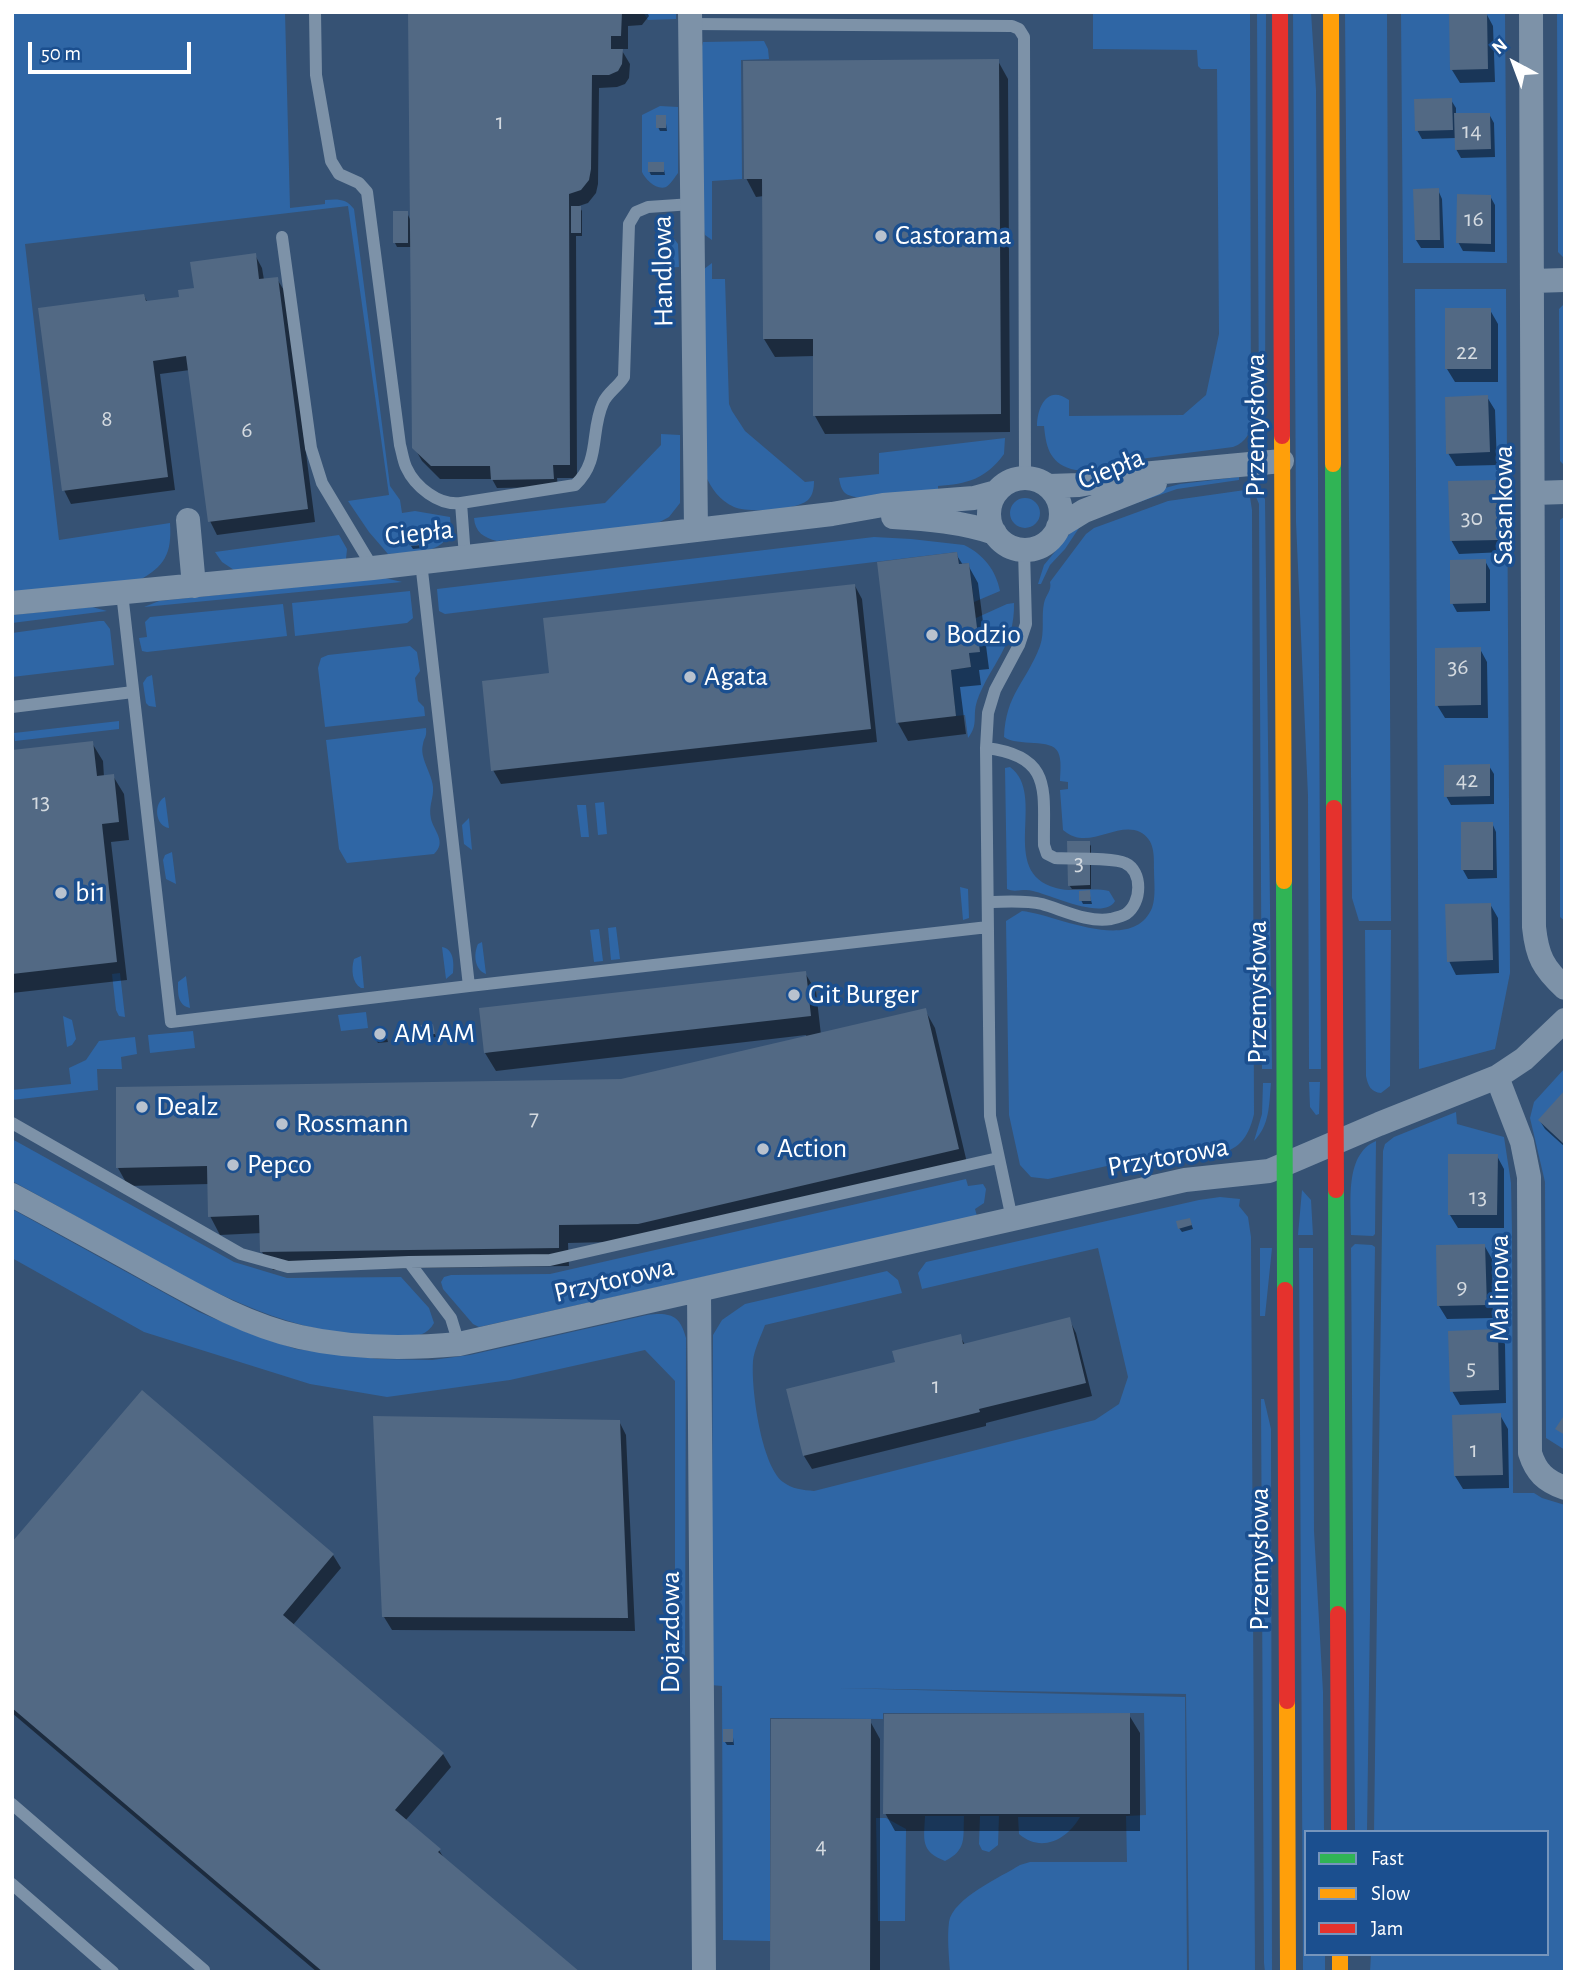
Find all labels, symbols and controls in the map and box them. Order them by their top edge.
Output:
scale bar [32,28,194,72]
north arrow [1479,28,1549,98]
text: N [1489,35,1511,58]
text: 50 m [41,43,81,64]
house number: 1 [496,108,504,136]
house number: 14 [1462,117,1482,145]
house number: 16 [1464,205,1484,233]
street label: Handlowa [645,215,681,327]
place label: Castorama [895,219,1012,253]
marker: Castorama [873,228,889,244]
house number: 22 [1456,338,1478,366]
street label: Przemysłowa [1239,353,1273,497]
house number: 8 [101,405,113,433]
house number: 6 [241,416,253,444]
street label: Ciepła [1073,441,1149,497]
street label: Sasankowa [1487,445,1521,565]
house number: 30 [1461,504,1483,532]
street label: Ciepła [383,513,455,553]
place label: Bodzio [946,618,1021,652]
marker: Bodzio [924,627,940,643]
house number: 36 [1447,653,1469,681]
place label: Agata [704,660,768,694]
marker: Agata [682,669,698,685]
house number: 42 [1456,766,1478,794]
house number: 13 [32,788,50,816]
house number: 3 [1074,849,1084,877]
place label: bi1 [75,876,106,910]
marker: bi1 [53,885,69,901]
street label: Przemysłowa [1241,920,1275,1064]
place label: Git Burger [808,978,919,1012]
marker: Git Burger [786,987,802,1003]
place label: AM AM [394,1017,475,1051]
marker: AM AM [372,1026,388,1042]
place label: Dealz [156,1090,218,1124]
marker: Dealz [134,1099,150,1115]
house number: 7 [529,1104,539,1132]
place label: Rossmann [296,1107,409,1141]
marker: Rossmann [274,1116,290,1132]
street label: Przytorowa [1105,1130,1231,1184]
place label: Action [777,1132,847,1166]
marker: Action [755,1141,771,1157]
place label: Pepco [247,1148,312,1182]
marker: Pepco [225,1157,241,1173]
house number: 13 [1469,1183,1487,1211]
street label: Malinowa [1483,1234,1517,1342]
street label: Przytorowa [551,1250,677,1310]
house number: 9 [1456,1273,1468,1301]
house number: 5 [1466,1354,1476,1382]
house number: 1 [932,1372,940,1400]
house number: 1 [1470,1436,1478,1464]
street label: Przemysłowa [1243,1487,1277,1631]
street label: Dojazdowa [654,1571,688,1693]
legend [1304,1830,1549,1956]
house number: 4 [815,1832,827,1860]
text: Fast [1371,1848,1404,1869]
text: Slow [1371,1883,1410,1904]
text: Jam [1371,1918,1403,1939]

